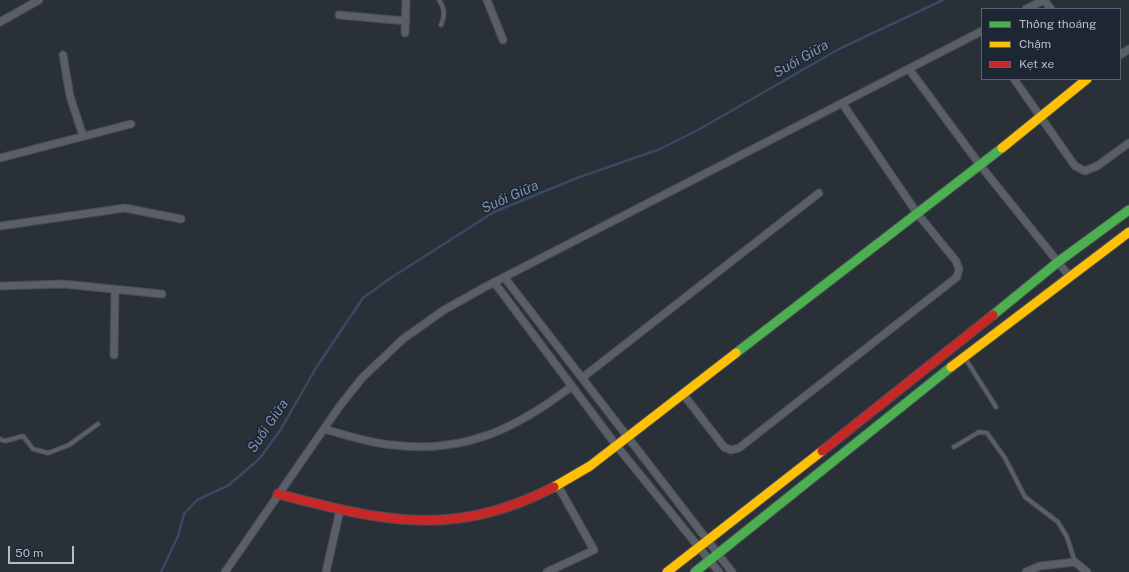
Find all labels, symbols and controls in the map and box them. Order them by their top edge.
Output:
legend [981,8,1121,80]
text: Thông thoáng [1019,17,1096,31]
water label: Suối Giữa [770,37,832,81]
text: Chậm [1019,37,1051,51]
text: Kẹt xe [1019,57,1054,71]
water label: Suối Giữa [479,177,541,217]
water label: Suối Giữa [244,396,292,456]
scale bar [10,538,76,564]
text: 50 m [15,546,43,560]

